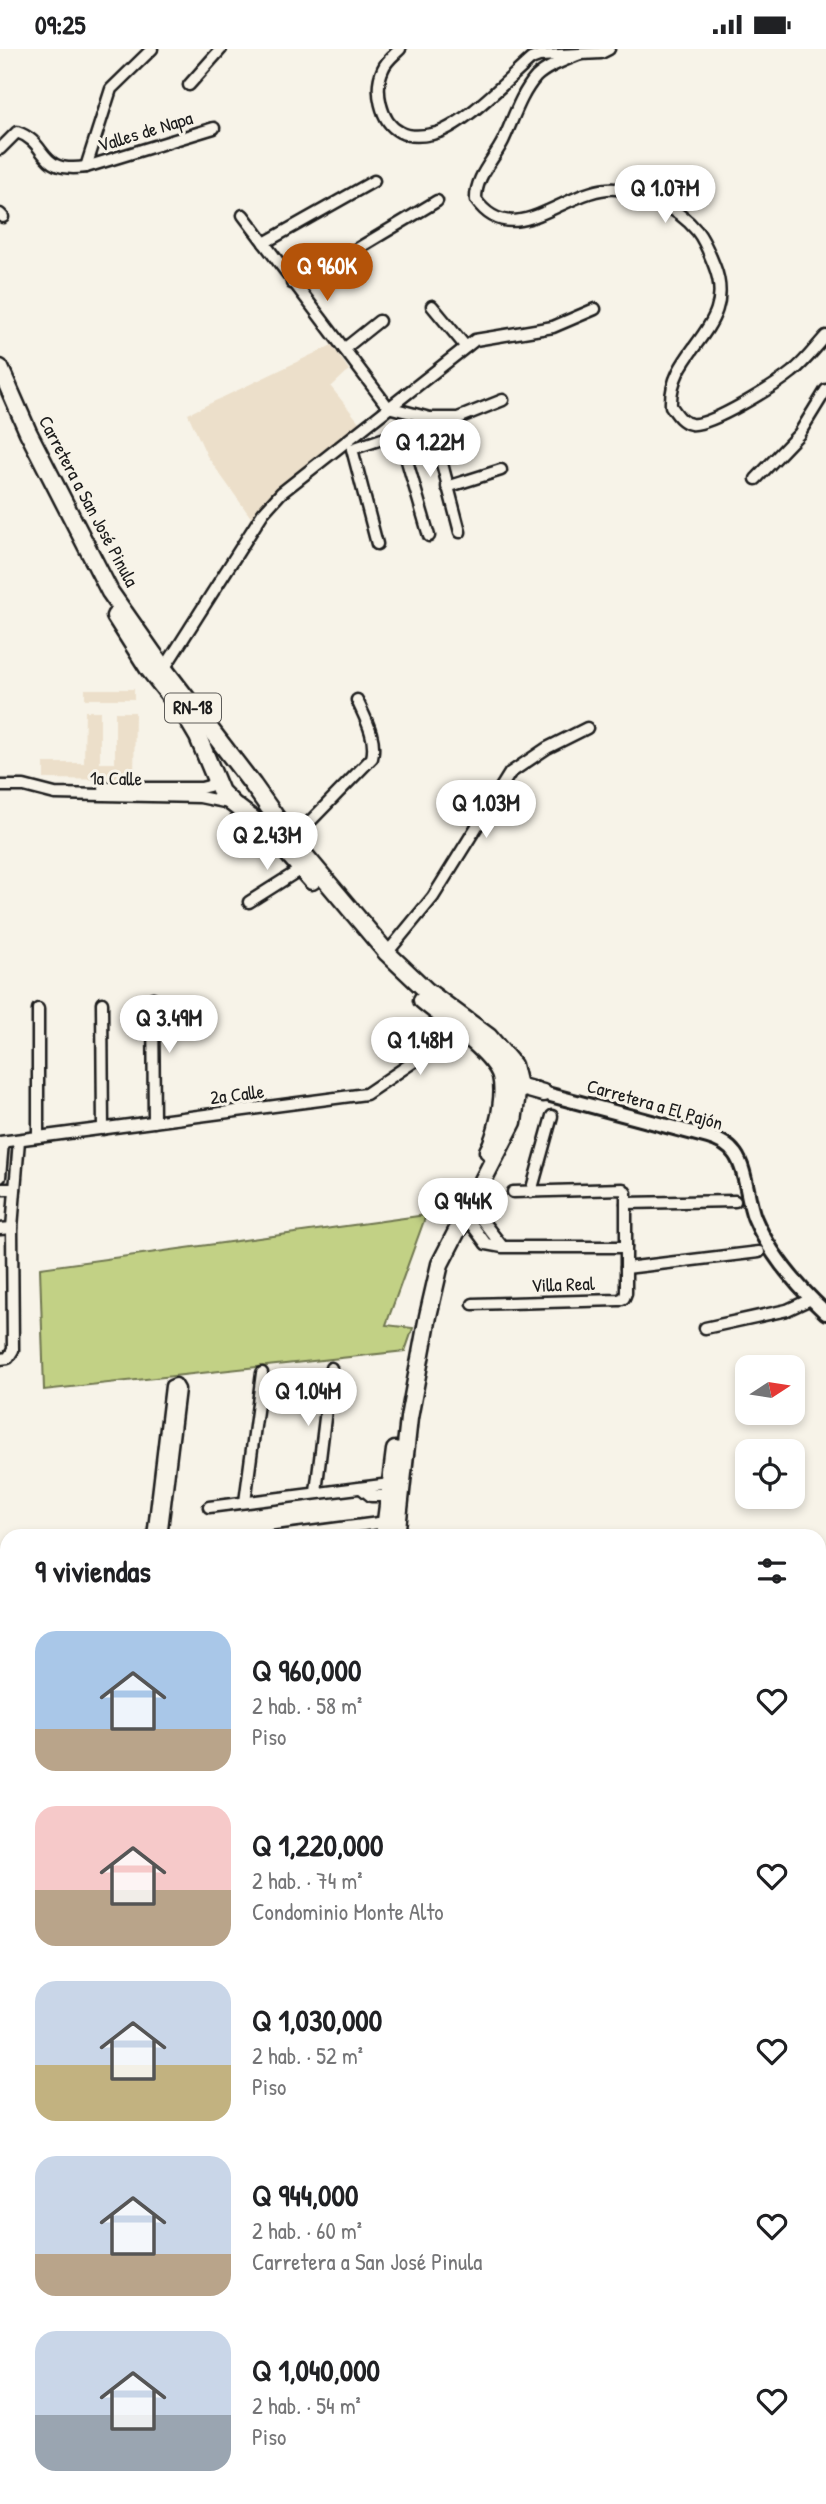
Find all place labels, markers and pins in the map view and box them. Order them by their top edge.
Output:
pin: Q 1.07M [600,165,730,225]
pin: Q 960K [270,243,384,303]
pin: Q 1.22M [365,419,495,479]
pin: Q 1.03M [421,781,551,840]
pin: Q 2.43M [202,813,332,872]
pin: Q 3.49M [104,995,234,1055]
pin: Q 1.48M [355,1017,485,1077]
pin: Q 944K [406,1179,520,1238]
pin: Q 1.04M [243,1369,373,1428]

